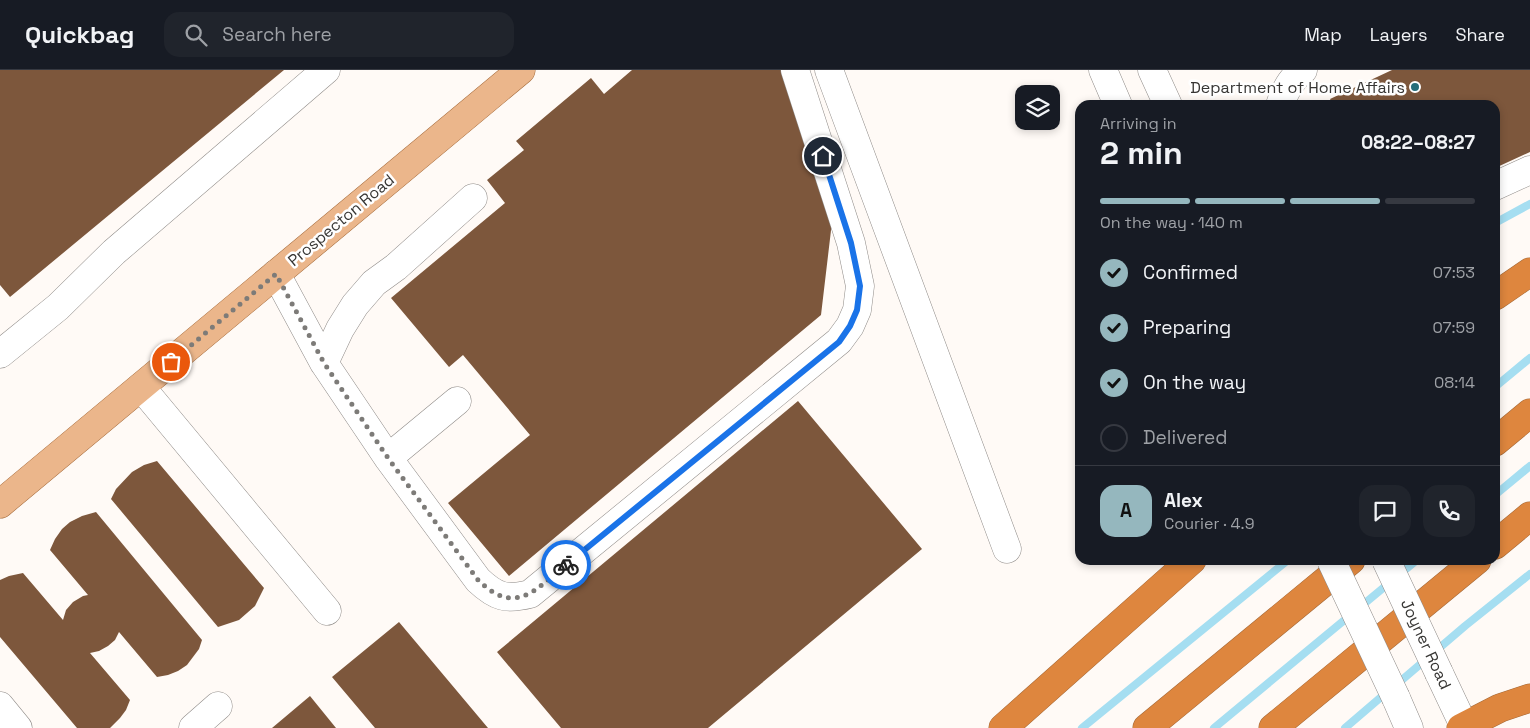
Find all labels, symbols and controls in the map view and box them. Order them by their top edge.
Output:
search box [164,12,514,57]
text: Quickbag [25,19,134,50]
icon: search [182,21,210,49]
text: Search here [222,22,332,47]
text: Map [1304,23,1342,46]
text: Layers [1370,23,1427,46]
text: Share [1455,23,1505,46]
place label: Department of Home Affairs [1190,77,1405,98]
marker: Department of Home Affairs [1409,81,1421,93]
map controls [1015,85,1060,130]
button: layers [1015,85,1060,130]
text: Arriving in [1100,113,1177,134]
text: 08:22–08:27 [1361,130,1475,155]
text: 2 min [1100,133,1183,173]
pin [802,135,844,177]
icon: home [809,142,837,170]
street label: Prospecton Road [283,169,399,271]
text: On the way · 140 m [1100,212,1243,233]
icon: check [1100,259,1128,287]
text: Confirmed [1143,260,1238,285]
text: 07:53 [1433,262,1475,283]
icon: check [1100,314,1128,342]
text: Preparing [1143,315,1231,340]
text: 07:59 [1433,317,1475,338]
pin [150,341,192,383]
icon: bag [157,348,185,376]
icon: check [1100,369,1128,397]
text: On the way [1143,370,1246,395]
text: 08:14 [1434,372,1475,393]
text: Delivered [1143,425,1228,450]
button: chat [1359,485,1411,537]
button: phone [1423,485,1475,537]
text: Alex [1164,488,1203,513]
text: A [1120,498,1132,523]
text: Courier · 4.9 [1164,513,1254,534]
courier [541,540,591,590]
icon: bike [552,551,580,579]
street label: Joyner Road [1396,595,1456,693]

